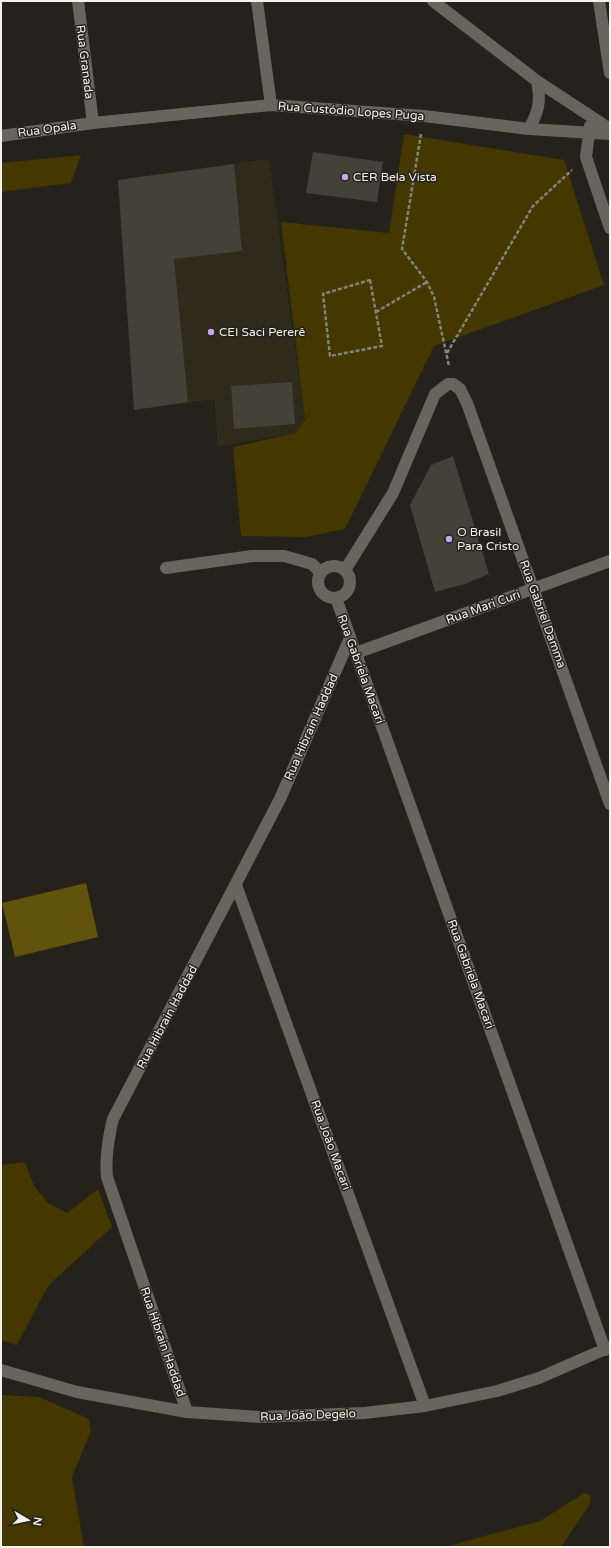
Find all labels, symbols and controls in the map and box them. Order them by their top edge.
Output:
street label: Rua Granada [74,24,96,100]
street label: Rua Custódio Lopes Puga [277,99,425,123]
street label: Rua Opala [17,118,77,140]
place label: CER Bela Vista [353,170,437,184]
marker: CER Bela Vista [340,172,350,182]
place label: CEI Saci Pererê [219,325,305,339]
marker: CEI Saci Pererê [206,327,216,337]
place label: O Brasil Para Cristo [457,525,519,553]
marker: O Brasil Para Cristo [444,534,454,544]
street label: Rua Gabriel Damma [517,558,569,670]
street label: Rua Mari Curi [444,587,522,627]
street label: Rua Gabriela Macari [335,612,387,726]
street label: Rua Hibrain Haddad [281,672,341,782]
street label: Rua Gabriela Macari [445,917,497,1031]
street label: Rua Hibrain Haddad [134,963,200,1071]
street label: Rua João Macari [308,1098,354,1192]
street label: Rua Hibrain Haddad [138,1285,188,1399]
street label: Rua João Degelo [260,1406,356,1424]
north arrow [8,1500,48,1540]
text: N [30,1516,44,1527]

